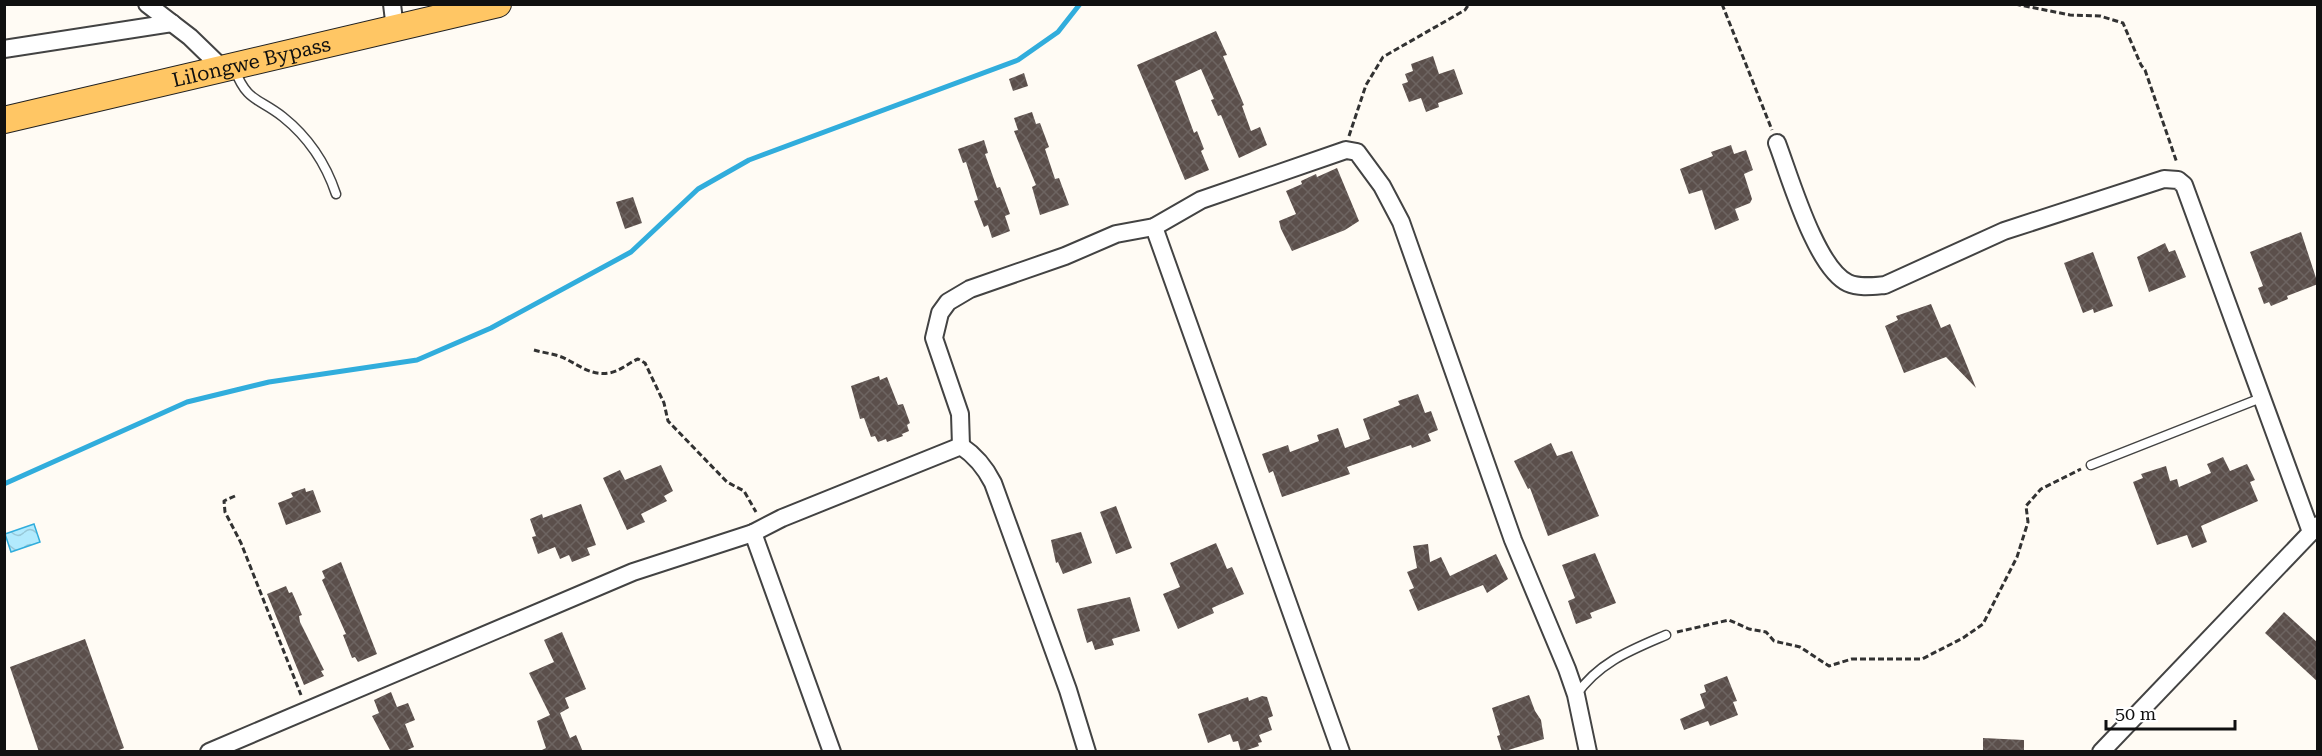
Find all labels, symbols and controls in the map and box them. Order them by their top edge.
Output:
street label: Lilongwe Bypass [170,32,333,92]
scale bar [2106,693,2235,731]
text: 50 m [2115,703,2156,724]

